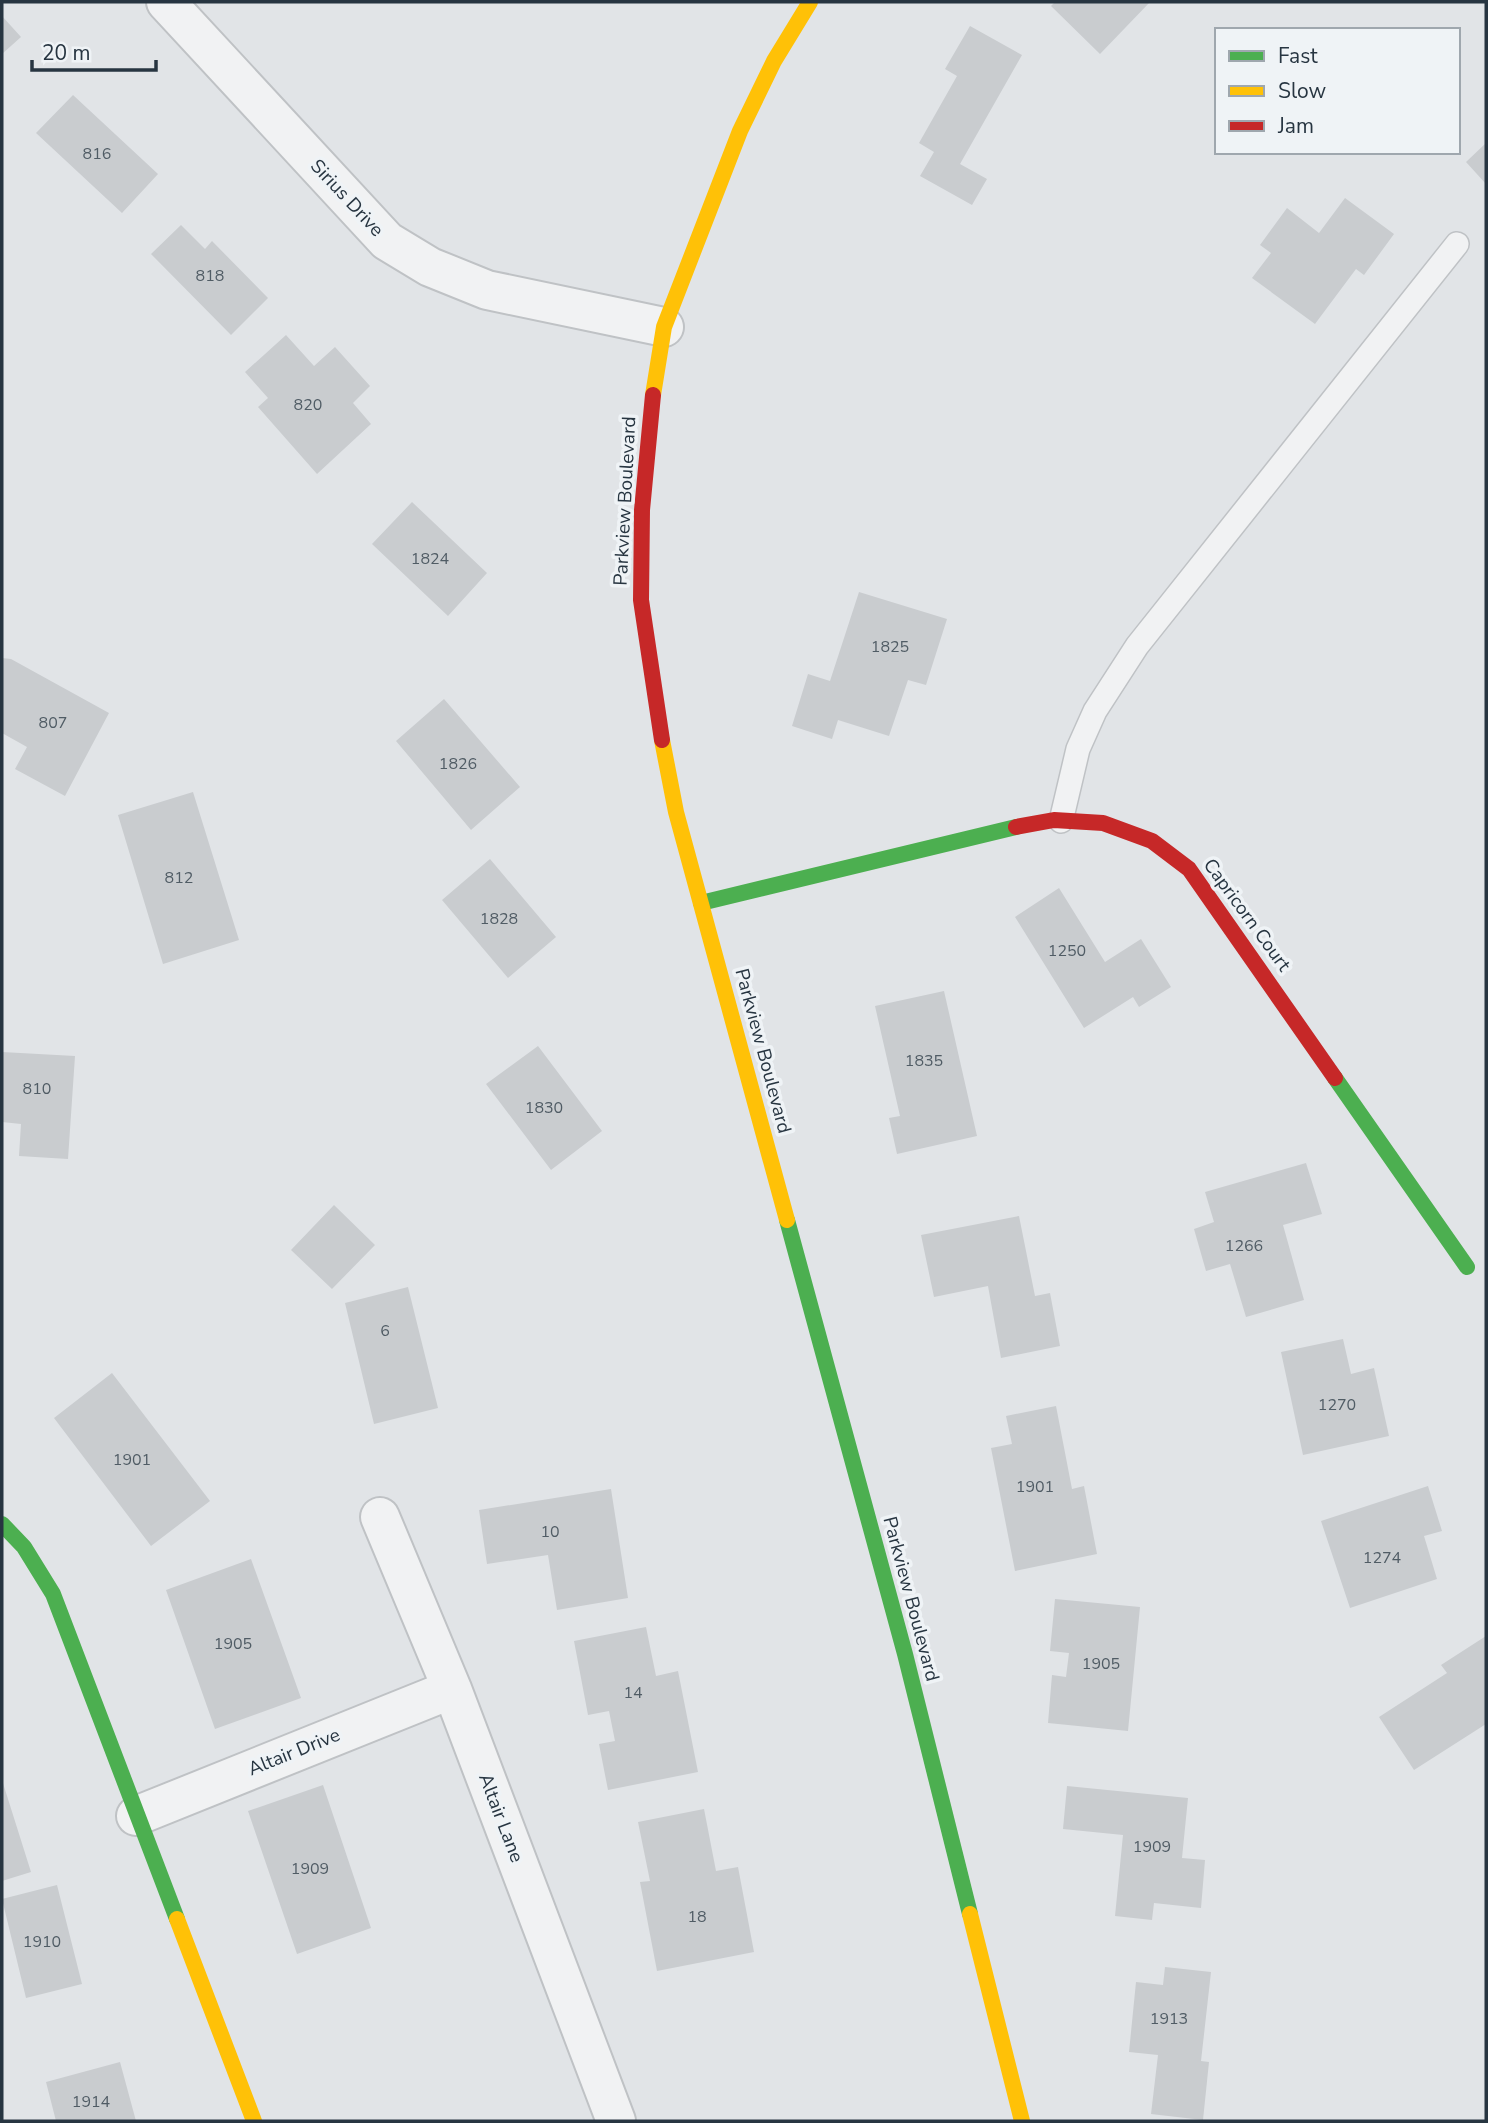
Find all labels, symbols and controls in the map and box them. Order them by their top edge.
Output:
scale bar [32,28,156,72]
legend [1215,28,1460,154]
text: 20 m [42,39,91,67]
text: Fast [1278,42,1318,70]
text: Slow [1278,77,1327,105]
text: Jam [1277,112,1314,140]
house number: 816 [83,143,111,165]
street label: Sirius Drive [304,154,390,242]
house number: 818 [196,265,224,287]
house number: 820 [294,394,322,416]
street label: Parkview Boulevard [608,416,642,586]
house number: 1824 [411,548,450,570]
house number: 1825 [871,636,909,658]
house number: 807 [39,712,67,734]
house number: 1826 [439,753,477,775]
street label: Capricorn Court [1197,853,1297,977]
house number: 812 [165,867,193,889]
house number: 1828 [480,908,518,930]
house number: 1250 [1048,940,1086,962]
street label: Parkview Boulevard [728,966,798,1136]
house number: 1835 [905,1050,943,1072]
house number: 810 [23,1078,51,1100]
house number: 1830 [525,1097,563,1119]
house number: 1266 [1225,1235,1263,1257]
house number: 6 [380,1320,390,1342]
house number: 1270 [1318,1394,1356,1416]
house number: 1901 [113,1449,151,1471]
house number: 1901 [1016,1476,1054,1498]
street label: Parkview Boulevard [876,1514,946,1684]
house number: 10 [540,1521,560,1543]
house number: 1274 [1363,1547,1402,1569]
house number: 1905 [214,1633,252,1655]
house number: 1905 [1082,1653,1120,1675]
house number: 14 [623,1682,643,1704]
street label: Altair Drive [244,1722,344,1782]
street label: Altair Lane [472,1770,530,1866]
house number: 1909 [1133,1836,1171,1858]
house number: 1909 [291,1858,329,1880]
house number: 18 [687,1906,707,1928]
house number: 1910 [23,1931,61,1953]
house number: 1913 [1150,2008,1188,2030]
house number: 1914 [72,2091,111,2113]

